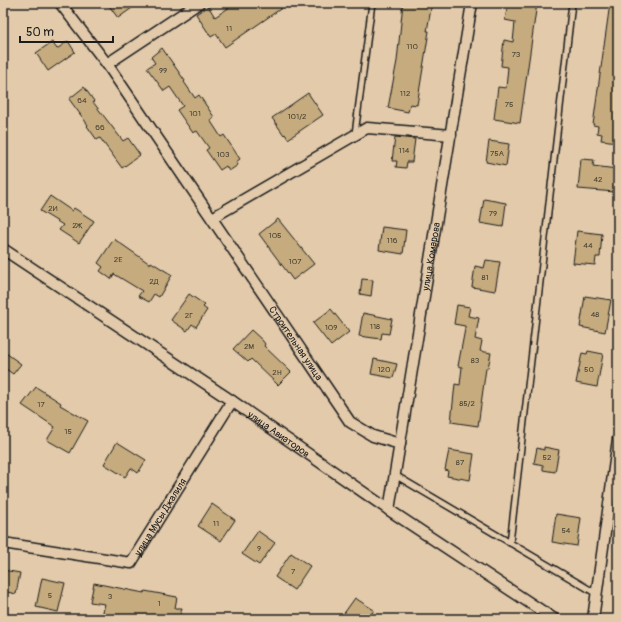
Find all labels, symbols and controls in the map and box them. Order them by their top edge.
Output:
scale bar [20,18,113,44]
house number: 11 [226,24,232,33]
text: 50 m [26,25,54,40]
house number: 110 [406,42,418,51]
house number: 73 [512,50,521,59]
house number: 99 [159,66,167,75]
house number: 112 [400,89,411,98]
house number: 64 [77,96,87,105]
house number: 75 [505,100,513,109]
house number: 101 [189,109,201,118]
house number: 101/2 [287,112,307,121]
house number: 66 [95,123,105,132]
house number: 114 [399,146,410,155]
house number: 75А [490,149,504,158]
house number: 103 [216,150,230,159]
house number: 42 [593,175,603,184]
house number: 2И [48,204,58,213]
house number: 79 [489,209,497,218]
house number: 2Ж [72,221,83,230]
street label: улица Комарова [420,221,443,293]
house number: 105 [269,231,281,240]
house number: 116 [387,236,398,245]
house number: 44 [583,241,593,250]
house number: 2Е [114,255,122,264]
house number: 107 [289,257,302,266]
house number: 81 [481,273,489,282]
house number: 2Д [149,277,159,286]
street label: Строительная улица [266,304,325,383]
house number: 48 [591,310,599,319]
house number: 2Г [185,311,193,320]
house number: 118 [370,322,380,331]
house number: 109 [325,323,337,332]
house number: 2М [244,342,254,351]
house number: 83 [471,356,480,365]
house number: 120 [377,365,391,374]
house number: 50 [584,365,594,374]
house number: 2Н [272,368,282,377]
house number: 85/2 [459,399,475,408]
house number: 17 [37,400,45,409]
street label: улица Авиаторов [244,408,312,460]
house number: 15 [64,427,72,436]
house number: 52 [543,453,552,462]
house number: 87 [456,458,465,467]
street label: улица Мусы Джалиля [131,476,189,559]
house number: 11 [213,519,219,528]
house number: 54 [562,526,571,535]
house number: 9 [257,544,261,553]
house number: 7 [291,567,296,576]
house number: 5 [48,591,52,600]
house number: 3 [108,592,113,601]
house number: 1 [157,599,161,608]

